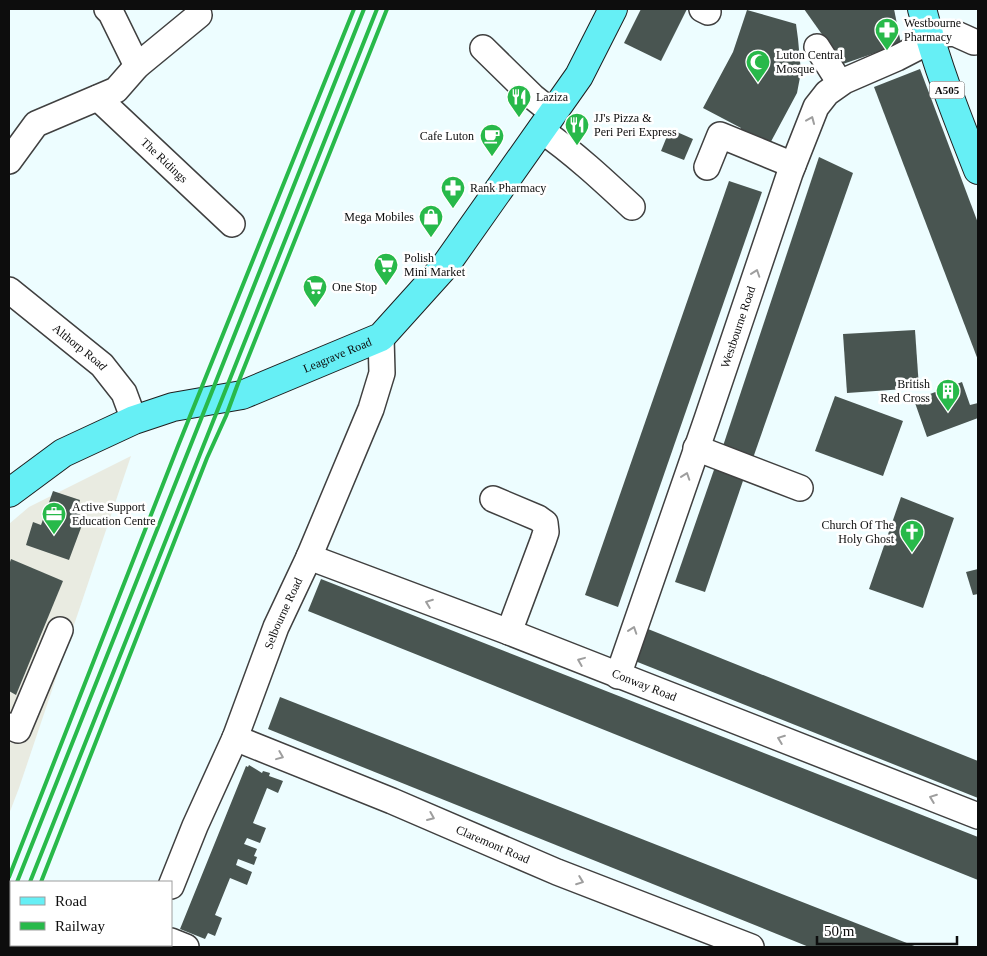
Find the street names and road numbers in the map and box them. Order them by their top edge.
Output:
road number: A505 [930,82,964,98]
street label: The Ridings [138,135,191,186]
street label: Westbourne Road [718,284,758,370]
street label: Althorp Road [50,321,110,373]
street label: Leagrave Road [301,335,374,376]
street label: Selbourne Road [261,575,305,651]
street label: Conway Road [610,666,679,704]
street label: Claremont Road [454,822,532,866]

